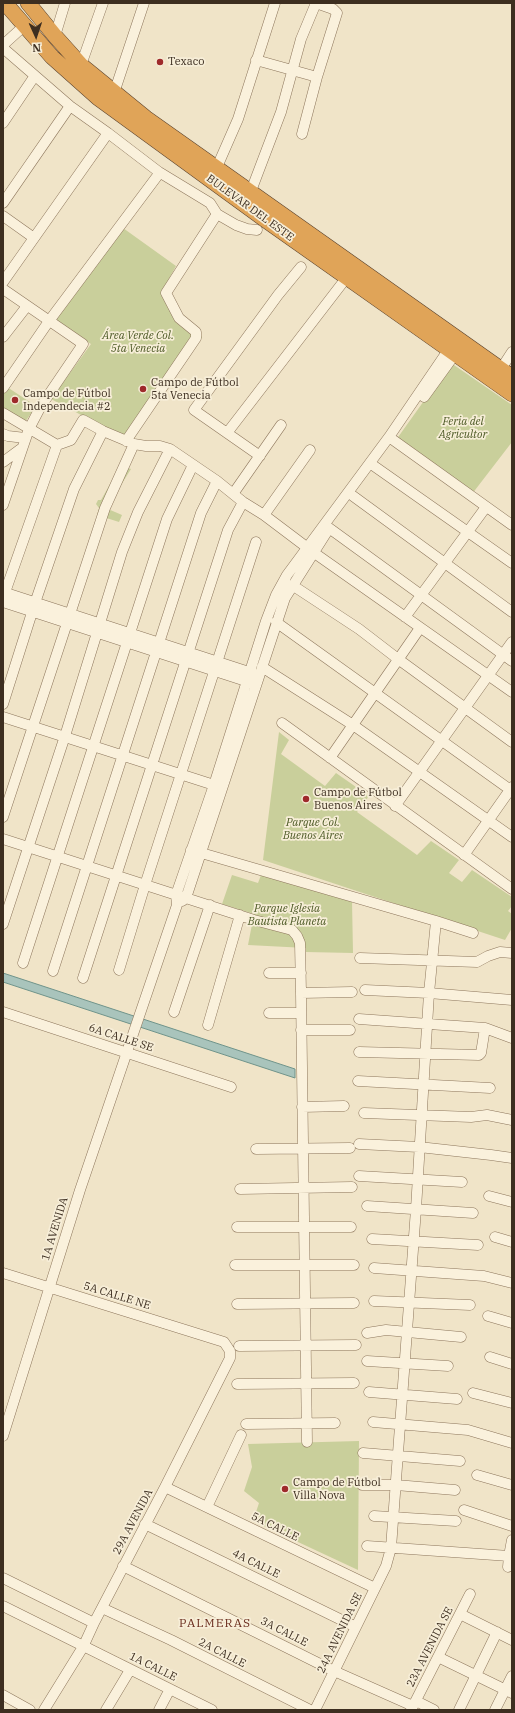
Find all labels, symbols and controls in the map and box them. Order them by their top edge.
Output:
north arrow [16,16,56,56]
text: N [32,41,41,55]
place label: Texaco [168,55,204,69]
marker: Texaco [155,57,165,67]
street label: BULEVAR DEL ESTE [204,172,296,244]
park label: Área Verde Col. 5ta Venecia [102,329,174,355]
place label: Campo de Fútbol 5ta Venecia [151,376,239,402]
marker: Campo de Fútbol 5ta Venecia [138,384,148,394]
place label: Campo de Fútbol Independecia #2 [23,387,111,413]
marker: Campo de Fútbol Independecia #2 [10,395,20,405]
park label: Feria del Agricultor [439,415,487,441]
place label: Campo de Fútbol Buenos Aires [314,786,402,812]
marker: Campo de Fútbol Buenos Aires [301,794,311,804]
park label: Parque Col. Buenos Aires [283,816,343,842]
park label: Parque Iglesia Bautista Planeta [248,902,326,928]
street label: 6A CALLE SE [87,1021,155,1055]
street label: 1A AVENIDA [39,1196,71,1262]
street label: 5A CALLE NE [82,1280,152,1312]
place label: Campo de Fútbol Villa Nova [293,1476,381,1502]
marker: Campo de Fútbol Villa Nova [280,1484,290,1494]
street label: 29A AVENIDA [110,1487,156,1557]
street label: 5A CALLE [249,1510,301,1544]
street label: 4A CALLE [230,1547,282,1581]
street label: 24A AVENIDA SE [315,1591,365,1675]
street label: 23A AVENIDA SE [404,1605,456,1689]
street label: 3A CALLE [258,1614,310,1650]
district label: PALMERAS [179,1617,251,1631]
street label: 2A CALLE [196,1635,248,1671]
street label: 1A CALLE [127,1650,179,1684]

